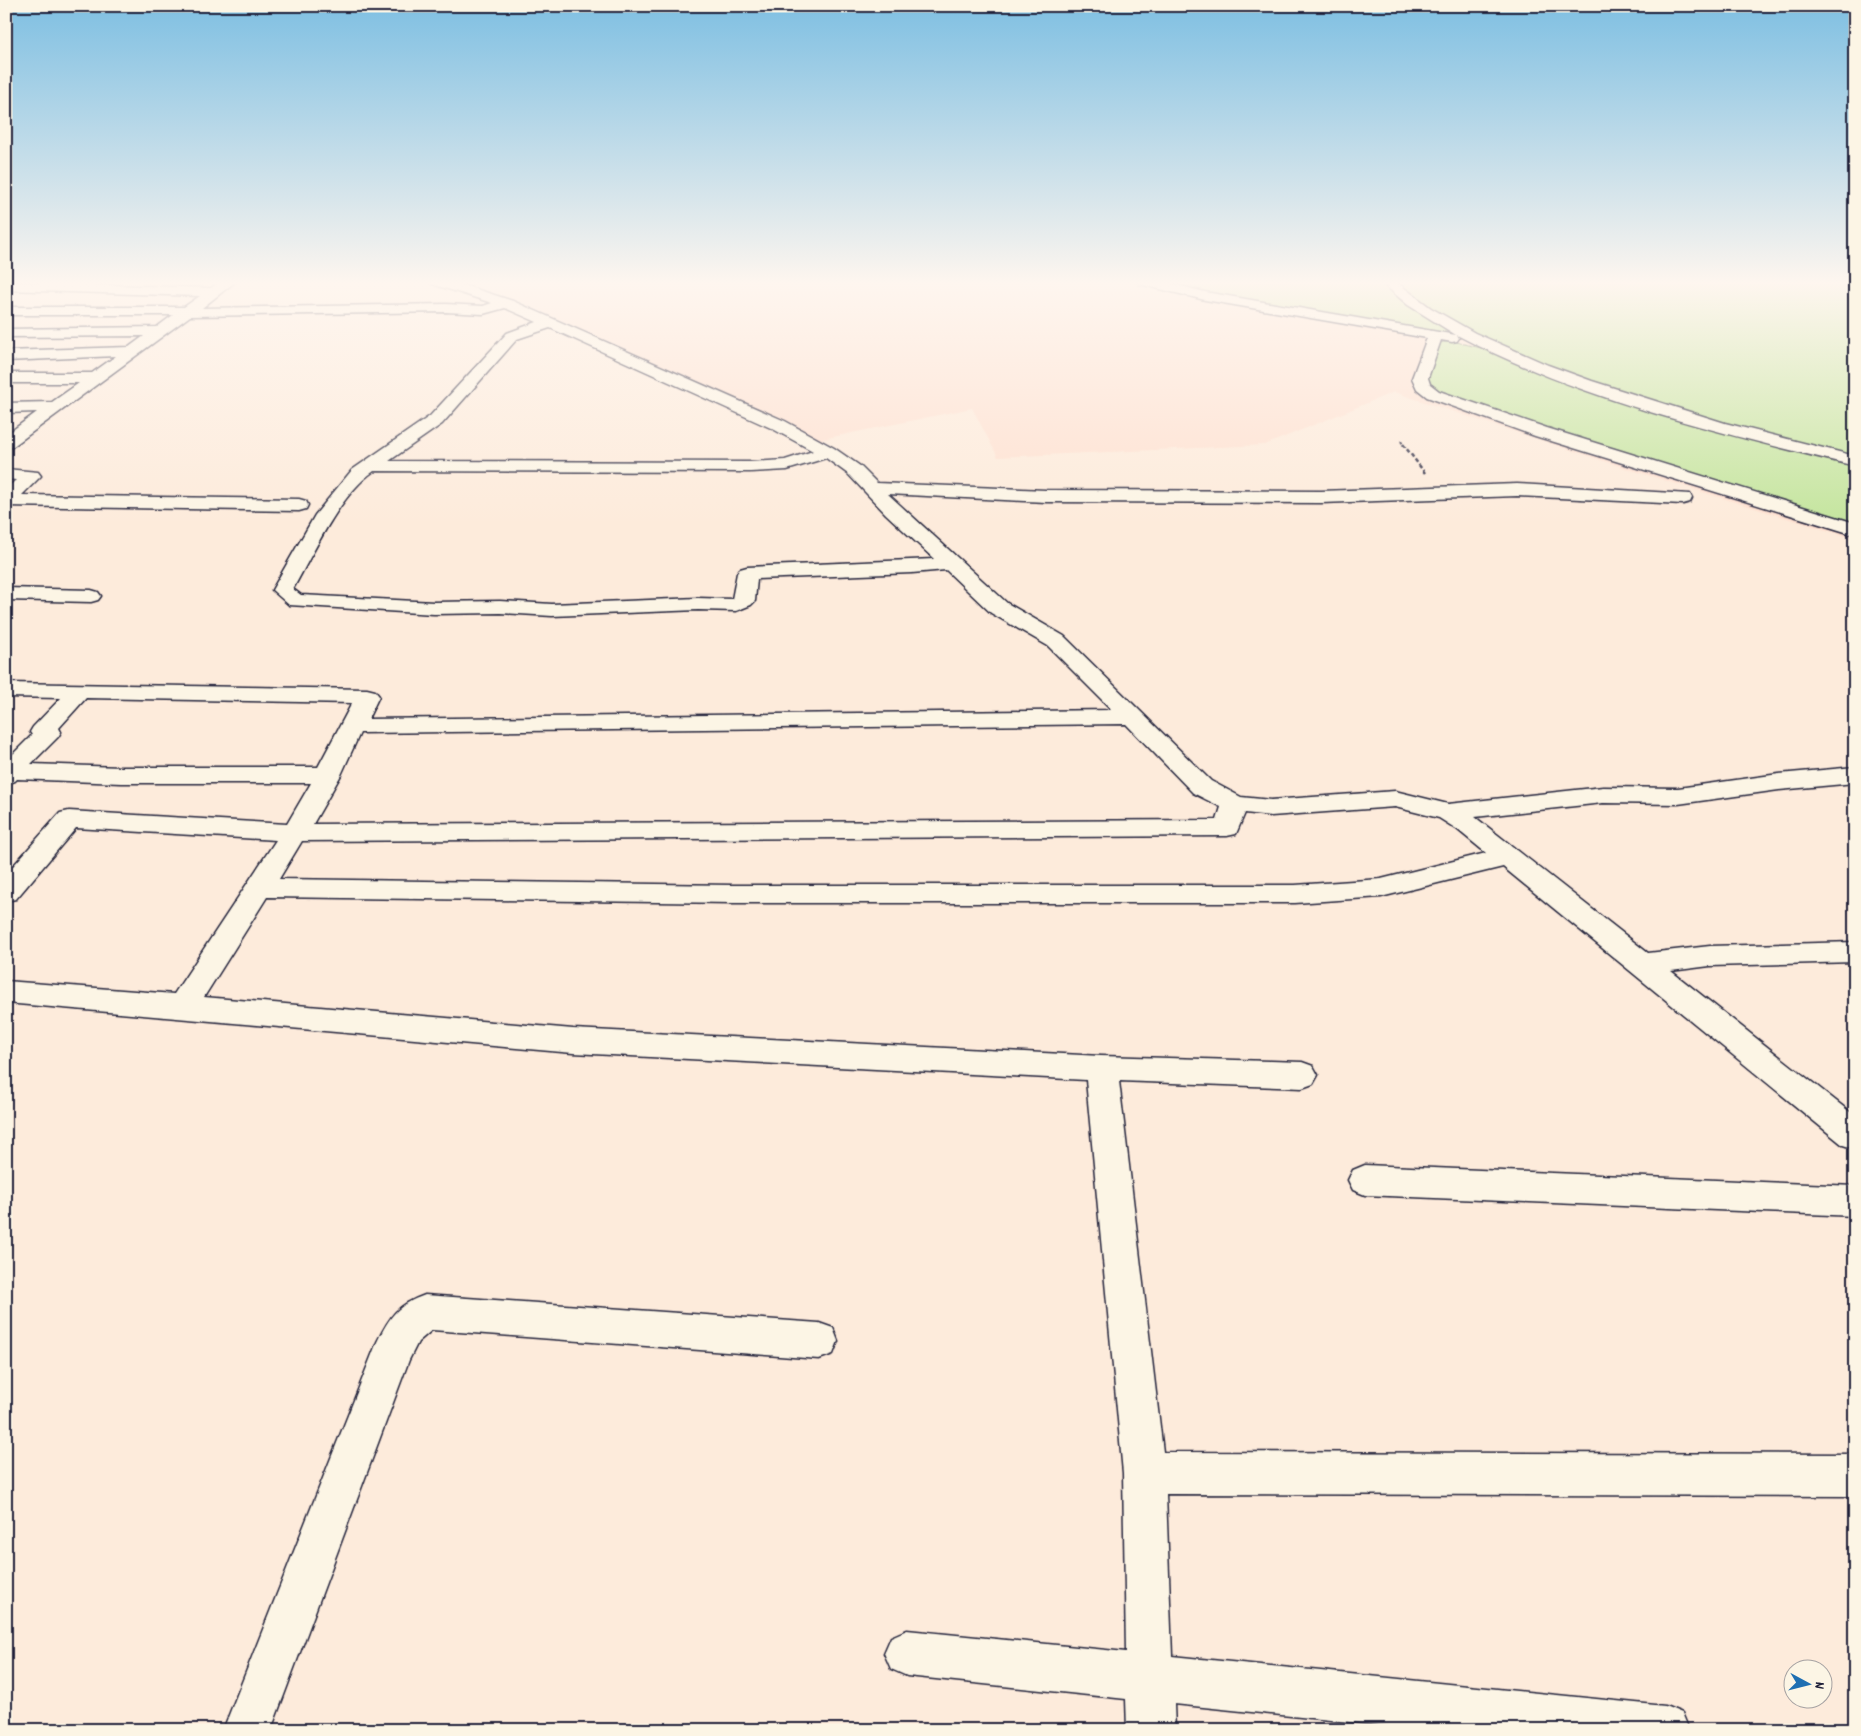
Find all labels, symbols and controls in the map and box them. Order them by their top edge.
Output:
north arrow [1784,1658,1834,1708]
text: N [1809,1681,1829,1690]

